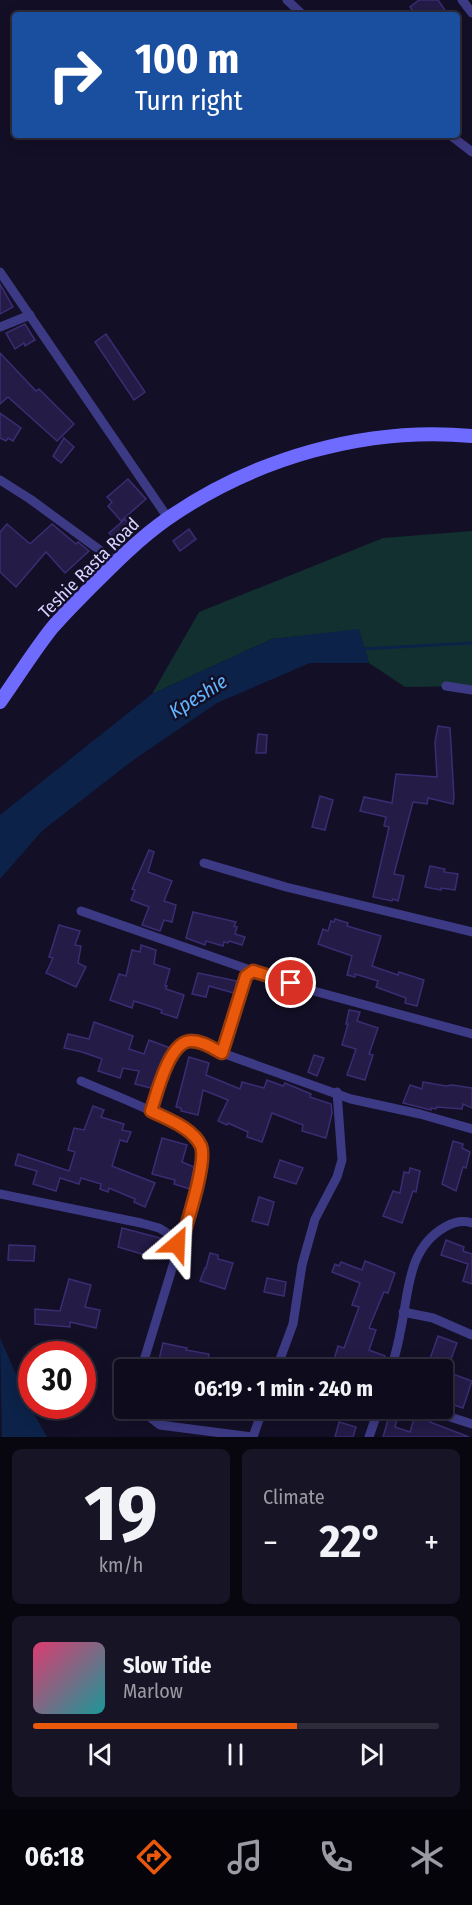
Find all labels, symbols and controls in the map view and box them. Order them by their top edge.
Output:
text: 100 m [135,34,239,84]
icon: right [36,36,114,114]
text: Turn right [135,85,243,117]
street label: Teshie Rasta Road [34,513,144,623]
water label: Kpeshie [164,669,232,723]
pin [265,957,316,1008]
icon: arrive [274,966,307,999]
position arrow [145,1212,209,1276]
speed limit sign: 30 [18,1341,96,1419]
text: 06:19 · 1 min · 240 m [194,1375,373,1402]
text: 19 [84,1467,158,1561]
text: Climate [263,1485,325,1509]
text: 22° [320,1515,382,1569]
text: − [263,1523,278,1563]
text: + [424,1523,439,1563]
text: km/h [99,1553,143,1577]
text: Slow Tide [123,1652,211,1679]
text: Marlow [123,1679,183,1703]
icon: previous [84,1738,117,1771]
icon: pause [219,1738,252,1771]
icon: next [355,1738,388,1771]
icon: directions [133,1836,175,1878]
icon: music [224,1836,266,1878]
icon: phone [315,1836,357,1878]
icon: climate [406,1836,448,1878]
text: 06:18 [24,1841,84,1873]

